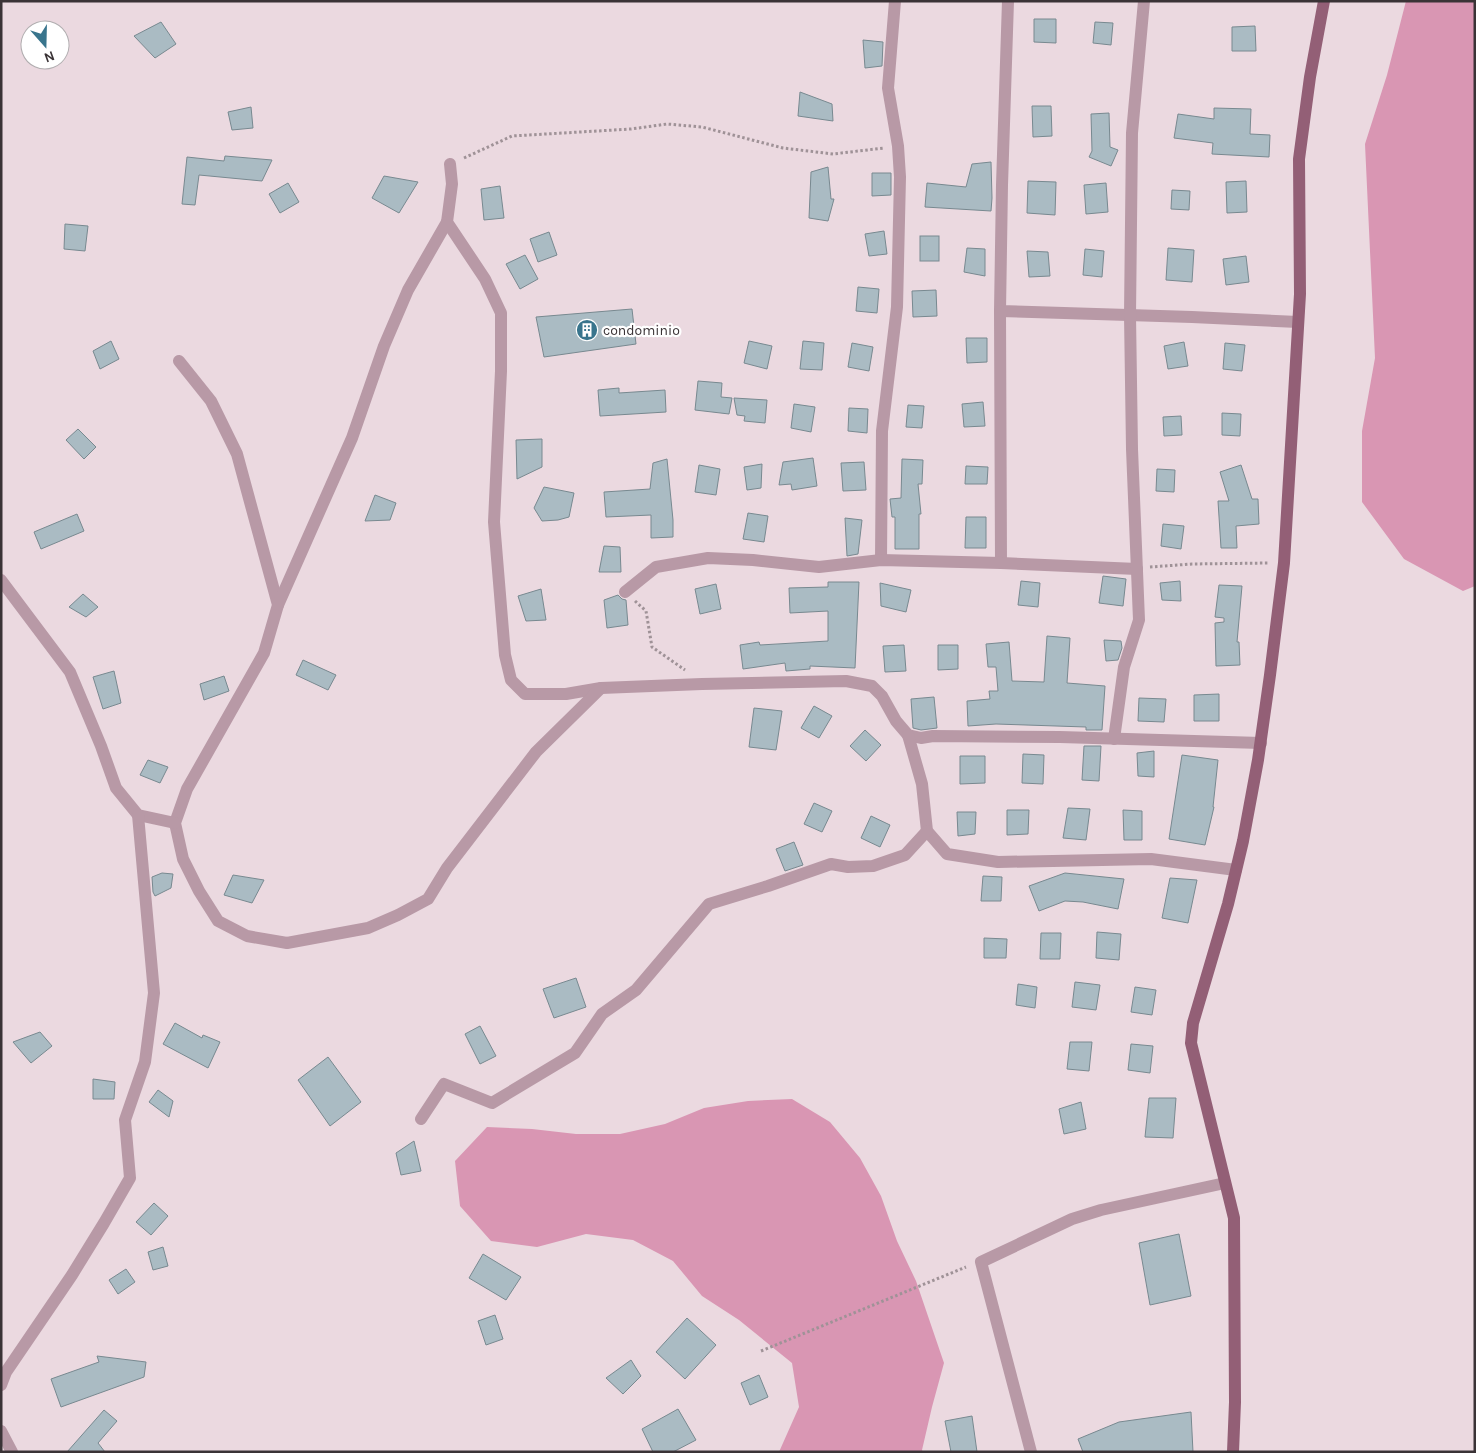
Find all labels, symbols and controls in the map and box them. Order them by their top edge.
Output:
north arrow [20,20,70,70]
text: N [42,47,57,66]
building icon: condominio [575,318,599,342]
place label: condominio [603,322,680,339]

